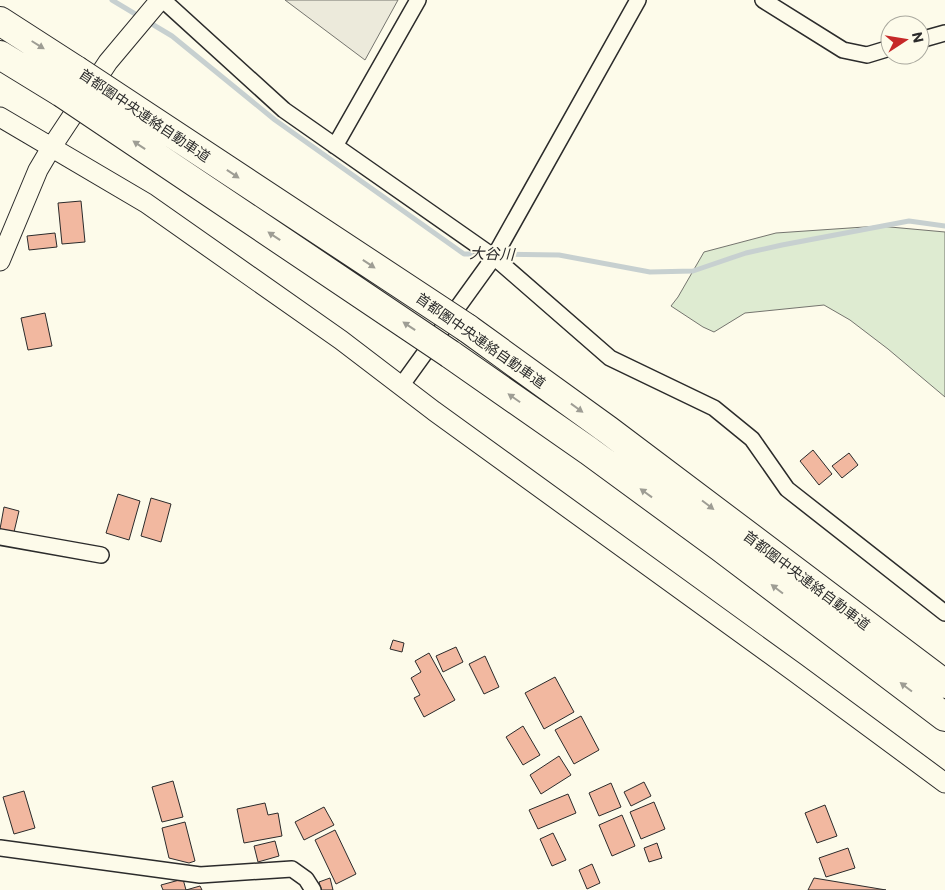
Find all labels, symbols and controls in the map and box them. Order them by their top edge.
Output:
north arrow [880,15,930,65]
text: N [909,30,928,44]
one-way arrow [31,41,45,50]
street label: 首都圏中央連絡自動車道 [76,65,214,165]
one-way arrow [132,140,146,150]
one-way arrow [227,169,240,179]
one-way arrow [267,231,281,241]
water label: 大谷川 [469,243,517,263]
one-way arrow [362,259,376,268]
street label: 首都圏中央連絡自動車道 [413,289,549,391]
one-way arrow [402,322,416,331]
one-way arrow [507,393,520,403]
one-way arrow [570,403,584,413]
one-way arrow [639,488,653,498]
one-way arrow [701,500,715,510]
street label: 首都圏中央連絡自動車道 [740,527,874,633]
one-way arrow [771,584,784,595]
one-way arrow [900,682,913,693]

